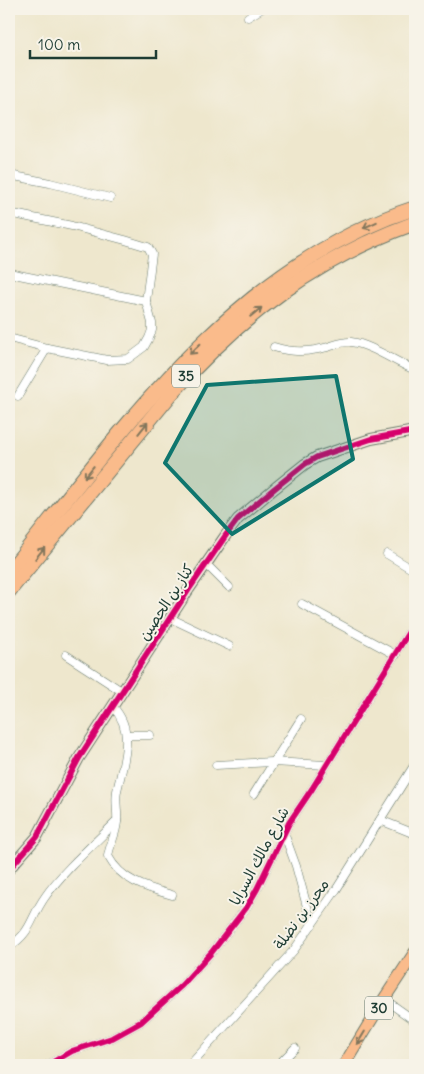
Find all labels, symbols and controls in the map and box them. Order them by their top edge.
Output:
scale bar [30,28,156,60]
text: 100 m [38,35,80,54]
one-way arrow [363,221,378,231]
one-way arrow [249,306,262,317]
one-way arrow [189,343,202,355]
road number: 35 [172,364,200,388]
one-way arrow [137,422,148,435]
one-way arrow [84,465,95,478]
one-way arrow [34,547,45,560]
street label: كناز بن الحصين [134,560,198,644]
street label: شارع مالك السرايا [225,804,294,909]
street label: محرز بن نضلة [269,875,333,953]
road number: 30 [365,996,393,1020]
one-way arrow [356,1030,366,1044]

